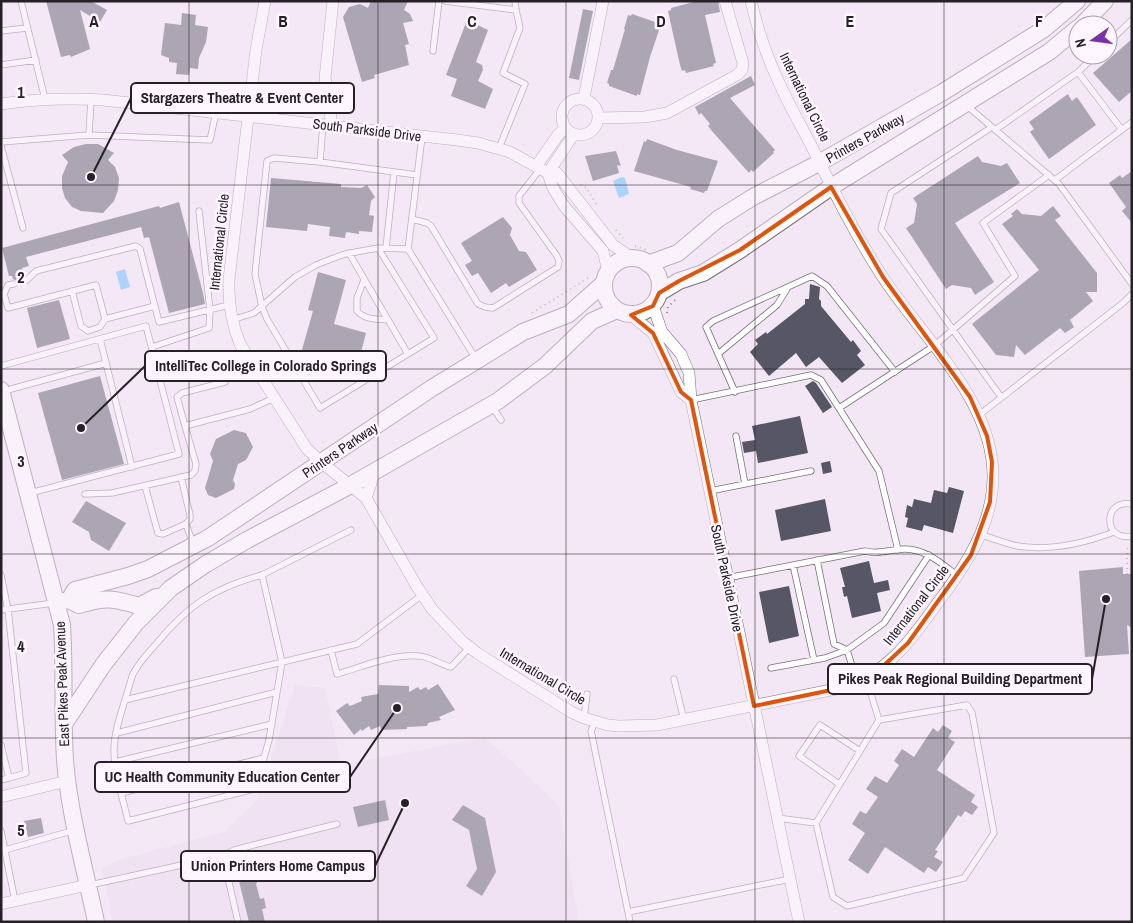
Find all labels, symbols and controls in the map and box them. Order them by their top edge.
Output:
text: A [89,10,99,32]
text: B [278,10,288,32]
text: C [467,10,477,32]
text: D [656,10,666,32]
text: E [846,10,855,32]
text: F [1035,10,1043,32]
north arrow [1068,15,1118,65]
text: N [1071,37,1090,49]
street label: International Circle [776,49,834,145]
text: 1 [17,81,25,103]
callout: Stargazers Theatre & Event Center [131,83,354,113]
text: Stargazers Theatre & Event Center [141,87,343,108]
street label: Printers Parkway [822,109,908,167]
street label: South Parkside Drive [312,114,422,146]
street label: International Circle [205,193,233,291]
text: 2 [17,266,25,288]
callout: IntelliTec College in Colorado Springs [145,351,386,381]
text: IntelliTec College in Colorado Springs [155,355,377,376]
street label: Printers Parkway [299,418,381,482]
text: 3 [17,450,25,472]
street label: South Parkside Drive [707,523,747,633]
street label: International Circle [879,561,953,649]
street label: East Pikes Peak Avenue [51,621,73,747]
text: 4 [17,635,25,657]
street label: International Circle [497,643,589,709]
callout: Pikes Peak Regional Building Department [828,664,1092,694]
text: Pikes Peak Regional Building Department [838,668,1082,689]
callout: UC Health Community Education Center [95,762,350,792]
text: UC Health Community Education Center [104,766,340,787]
text: 5 [17,819,25,841]
callout: Union Printers Home Campus [181,851,375,881]
text: Union Printers Home Campus [191,855,365,876]

